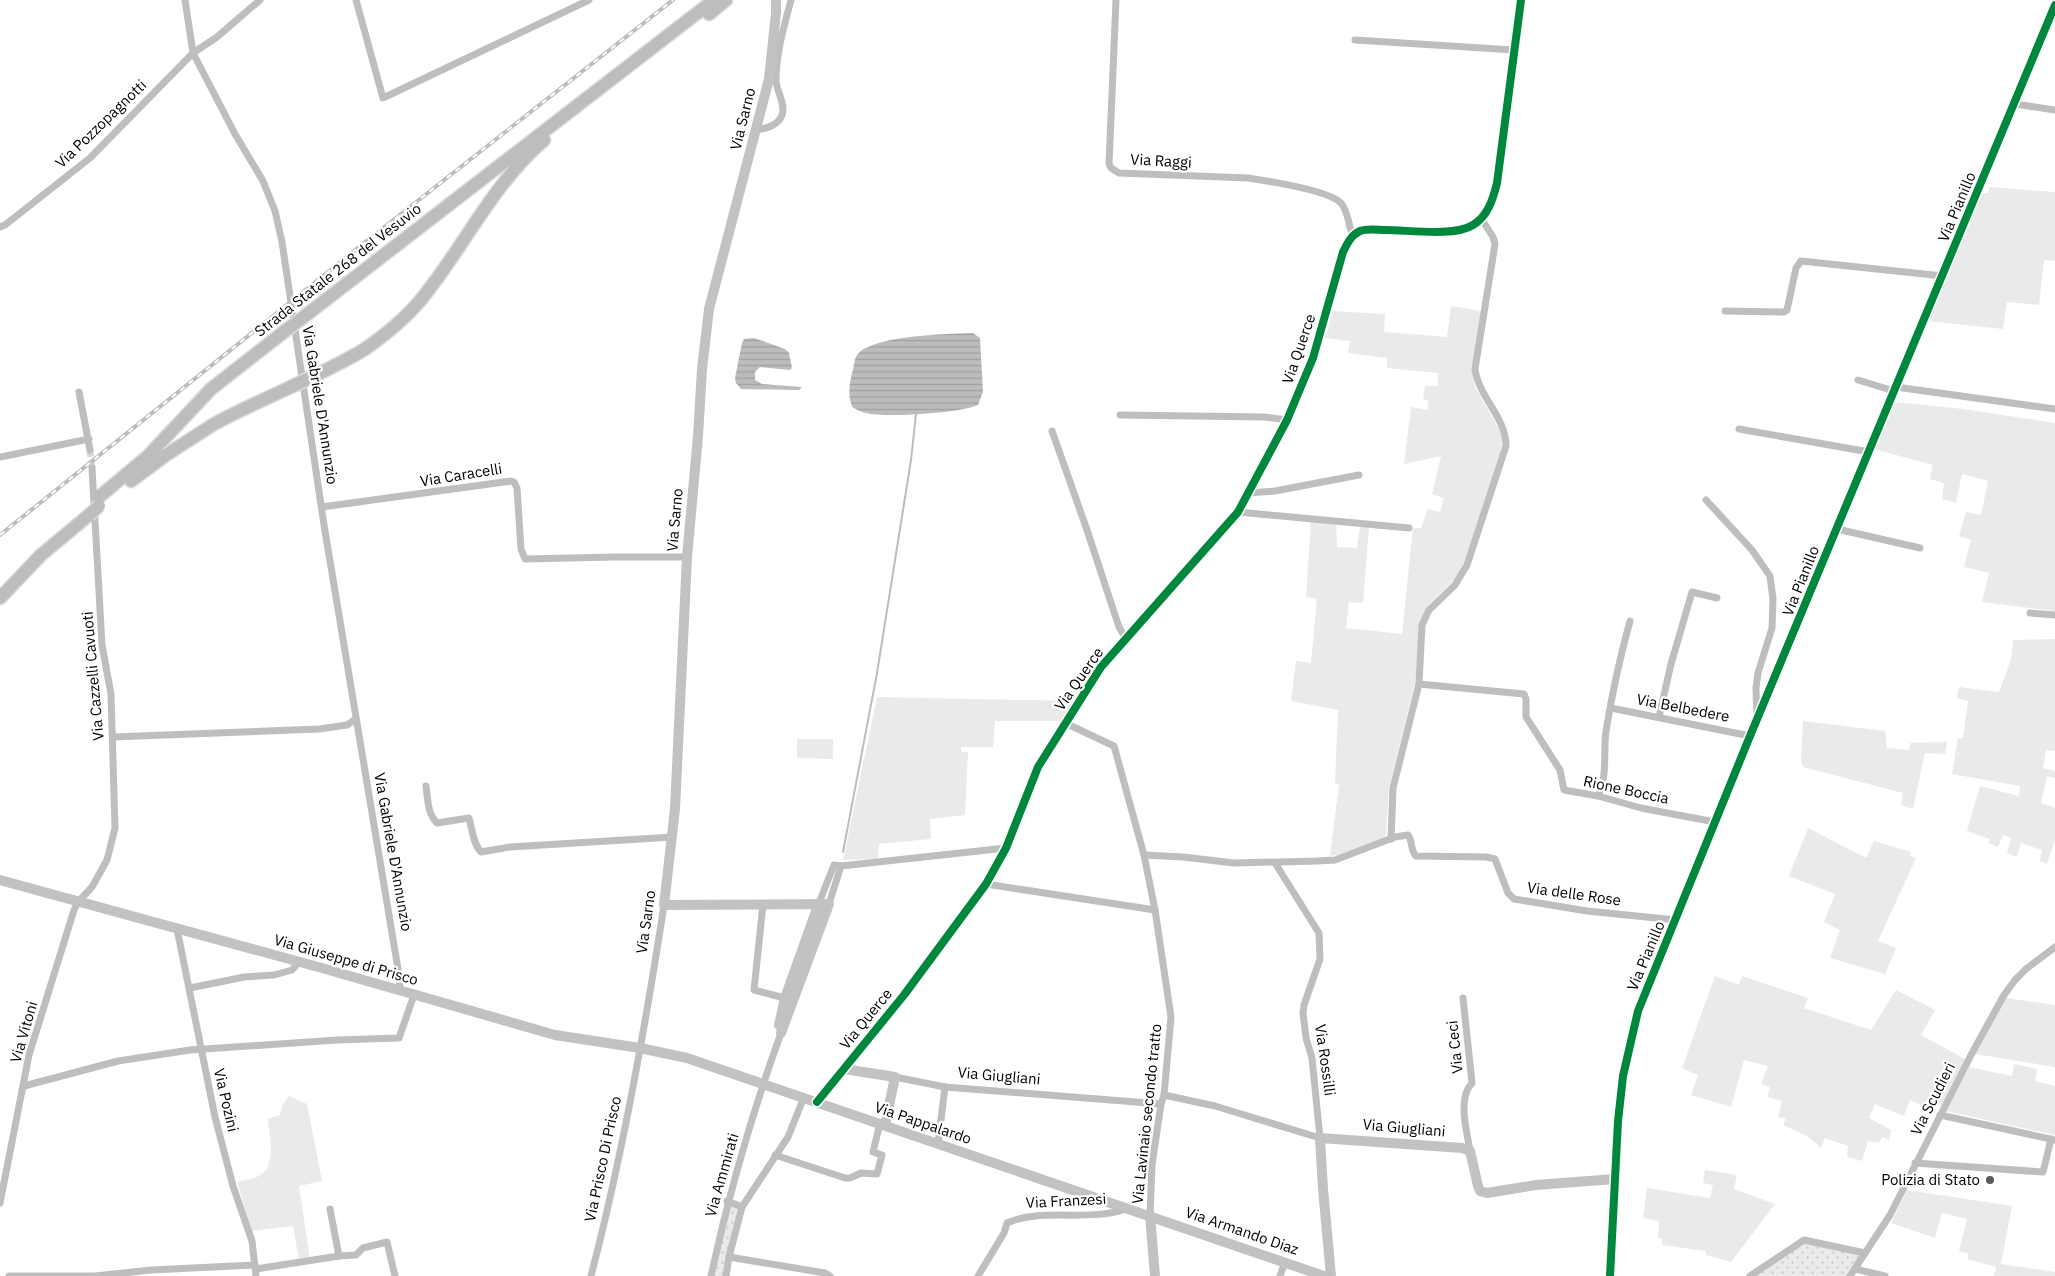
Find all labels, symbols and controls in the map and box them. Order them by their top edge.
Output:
street label: Via Pozzopagnotti [51,75,150,172]
street label: Via Sarno [726,86,759,152]
street label: Via Raggi [1130,149,1192,172]
street label: Via Pianillo [1933,169,1980,245]
street label: Strada Statale 268 del Vesuvio [251,199,425,341]
street label: Via Querce [1278,311,1319,386]
street label: Via Gabriele D'Annunzio [299,324,342,486]
street label: Via Caracelli [419,459,503,490]
street label: Via Sarno [662,487,687,552]
street label: Via Pianillo [1778,543,1823,619]
street label: Via Cazzelli Cavuoti [77,611,108,741]
street label: Via Querce [1050,643,1107,714]
street label: Via Belbedere [1635,689,1731,726]
street label: Via Gabriele D'Annunzio [370,771,417,933]
street label: Rione Boccia [1582,771,1671,808]
street label: Via delle Rose [1526,878,1622,909]
street label: Via Sarno [632,889,659,955]
street label: Via Pianillo [1622,918,1669,994]
street label: Via Giuseppe di Prisco [272,930,420,989]
street label: Via Querce [835,984,896,1053]
street label: Via Vitoni [6,999,41,1065]
street label: Via Ceci [1442,1020,1467,1075]
street label: Via Lavinaio secondo tratto [1128,1023,1165,1205]
street label: Via Rossilli [1311,1023,1340,1097]
street label: Via Scudieri [1906,1059,1959,1138]
street label: Via Giugliani [957,1062,1041,1089]
street label: Via Pozini [210,1066,243,1133]
street label: Via Prisco Di Prisco [580,1094,625,1223]
street label: Via Pappalardo [872,1097,974,1148]
street label: Via Giugliani [1362,1114,1446,1141]
street label: Via Ammirati [700,1131,743,1219]
place label: Polizia di Stato [1881,1170,1980,1189]
marker: Polizia di Stato [1984,1174,1996,1186]
street label: Via Franzesi [1025,1189,1107,1212]
street label: Via Armando Diaz [1183,1202,1301,1259]

